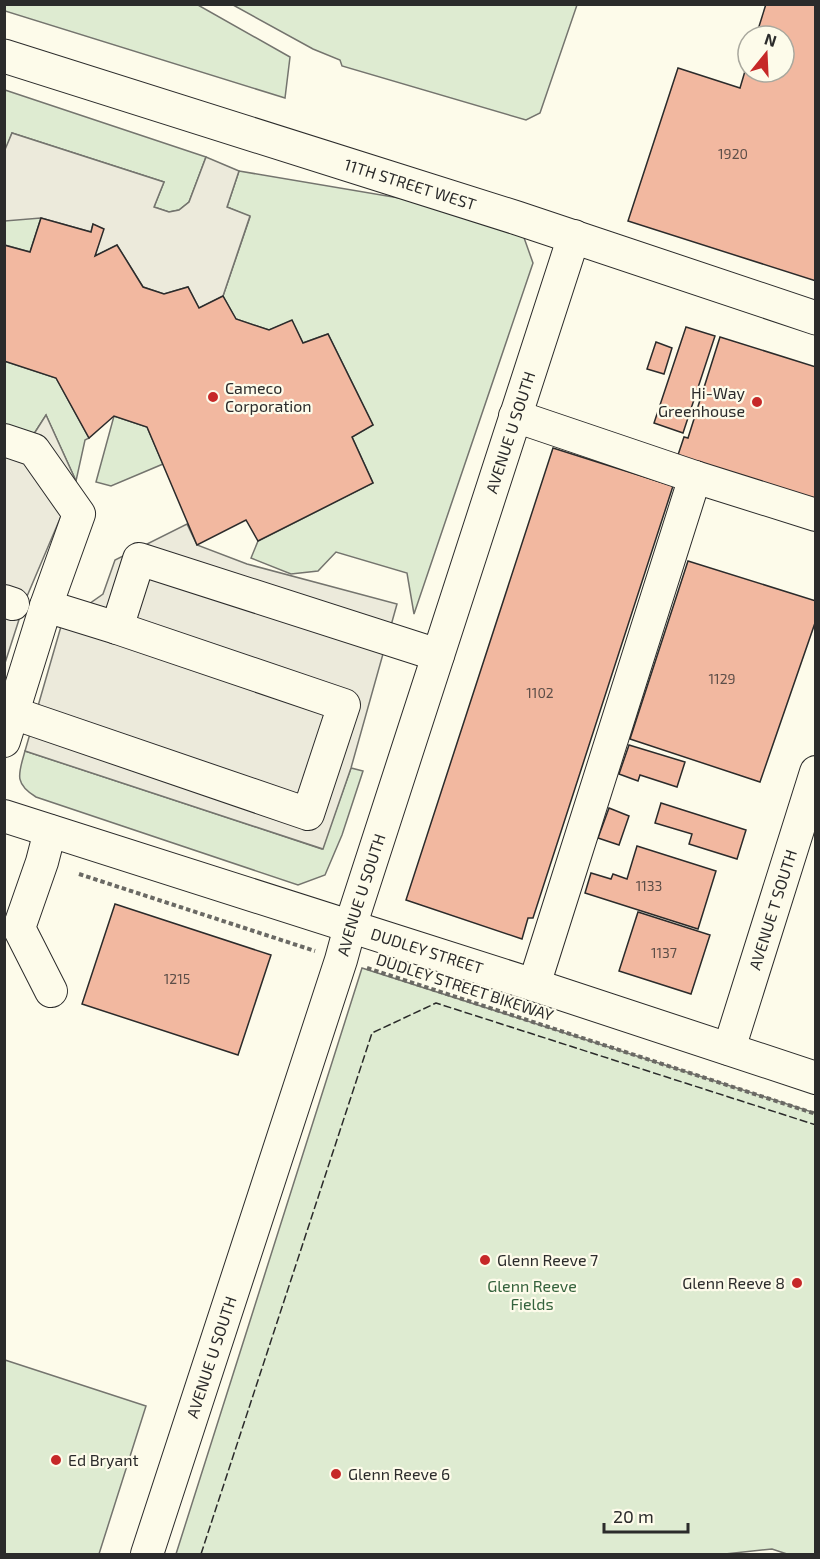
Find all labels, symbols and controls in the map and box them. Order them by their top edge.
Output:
north arrow [736,24,796,84]
text: N [762,28,779,50]
house number: 1920 [718,145,748,162]
street label: 11TH STREET WEST [342,154,479,214]
street label: AVENUE U SOUTH [481,369,539,496]
place label: Cameco Corporation [225,378,312,415]
place label: Hi-Way Greenhouse [658,383,746,420]
marker: Cameco Corporation [206,390,220,404]
marker: Hi-Way Greenhouse [750,395,764,409]
house number: 1129 [708,670,736,687]
house number: 1102 [526,684,554,701]
street label: AVENUE U SOUTH [333,831,389,958]
street label: AVENUE T SOUTH [744,847,800,972]
house number: 1133 [636,877,662,894]
street label: DUDLEY STREET [369,924,486,977]
house number: 1137 [651,944,677,961]
street label: DUDLEY STREET BIKEWAY [374,949,556,1024]
house number: 1215 [164,970,190,987]
place label: Glenn Reeve 7 [497,1250,598,1269]
marker: Glenn Reeve 7 [478,1253,492,1267]
place label: Glenn Reeve 8 [682,1273,785,1292]
park label: Glenn Reeve Fields [487,1276,577,1313]
marker: Glenn Reeve 8 [790,1276,804,1290]
street label: AVENUE U SOUTH [182,1294,240,1420]
place label: Ed Bryant [68,1450,139,1469]
marker: Ed Bryant [49,1453,63,1467]
place label: Glenn Reeve 6 [348,1464,450,1483]
marker: Glenn Reeve 6 [329,1467,343,1481]
scale bar [604,1496,688,1534]
text: 20 m [613,1505,654,1527]

